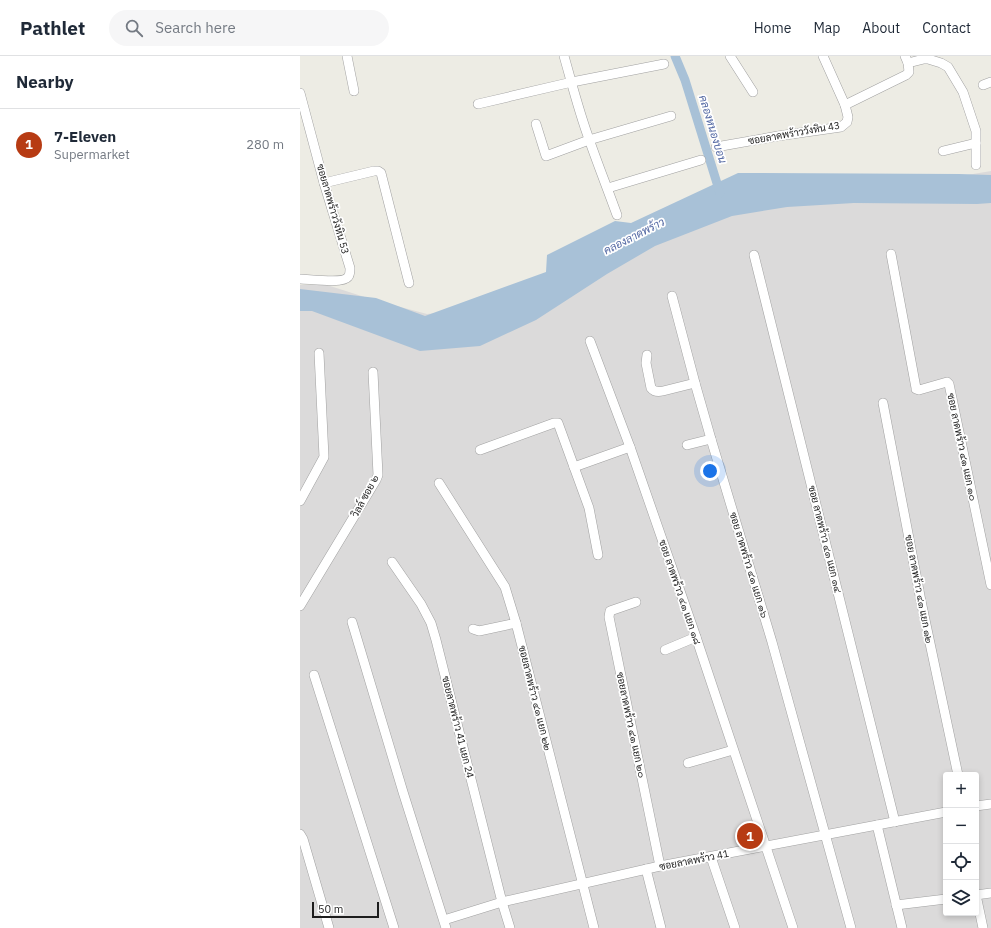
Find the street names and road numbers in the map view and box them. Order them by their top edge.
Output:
street label: ซอยลาดพร้าววังหิน 43 [747,119,841,147]
street label: ซอยลาดพร้าววังหิน 53 [314,162,352,256]
street label: ซอย ลาดพร้าว ๔๑ แยก ๑๐ [944,392,980,503]
street label: วิลล์ ซอย ๒ [347,472,382,520]
street label: ซอย ลาดพร้าว ๔๑ แยก ๑๔ [805,484,845,594]
street label: ซอย ลาดพร้าว ๔๑ แยก ๑๖ [727,510,771,620]
street label: ซอย ลาดพร้าว ๔๑ แยก ๑๒ [902,534,936,644]
street label: ซอย ลาดพร้าว ๔๑ แยก ๑๘ [656,538,704,646]
street label: ซอยลาดพร้าว ๔๑ แยก ๒๒ [516,644,554,752]
street label: ซอยลาดพร้าว ๔๑ แยก ๒๐ [613,671,649,779]
street label: ซอยลาดพร้าว 41 แยก 24 [439,675,477,779]
street label: ซอยลาดพร้าว 41 [658,847,730,873]

